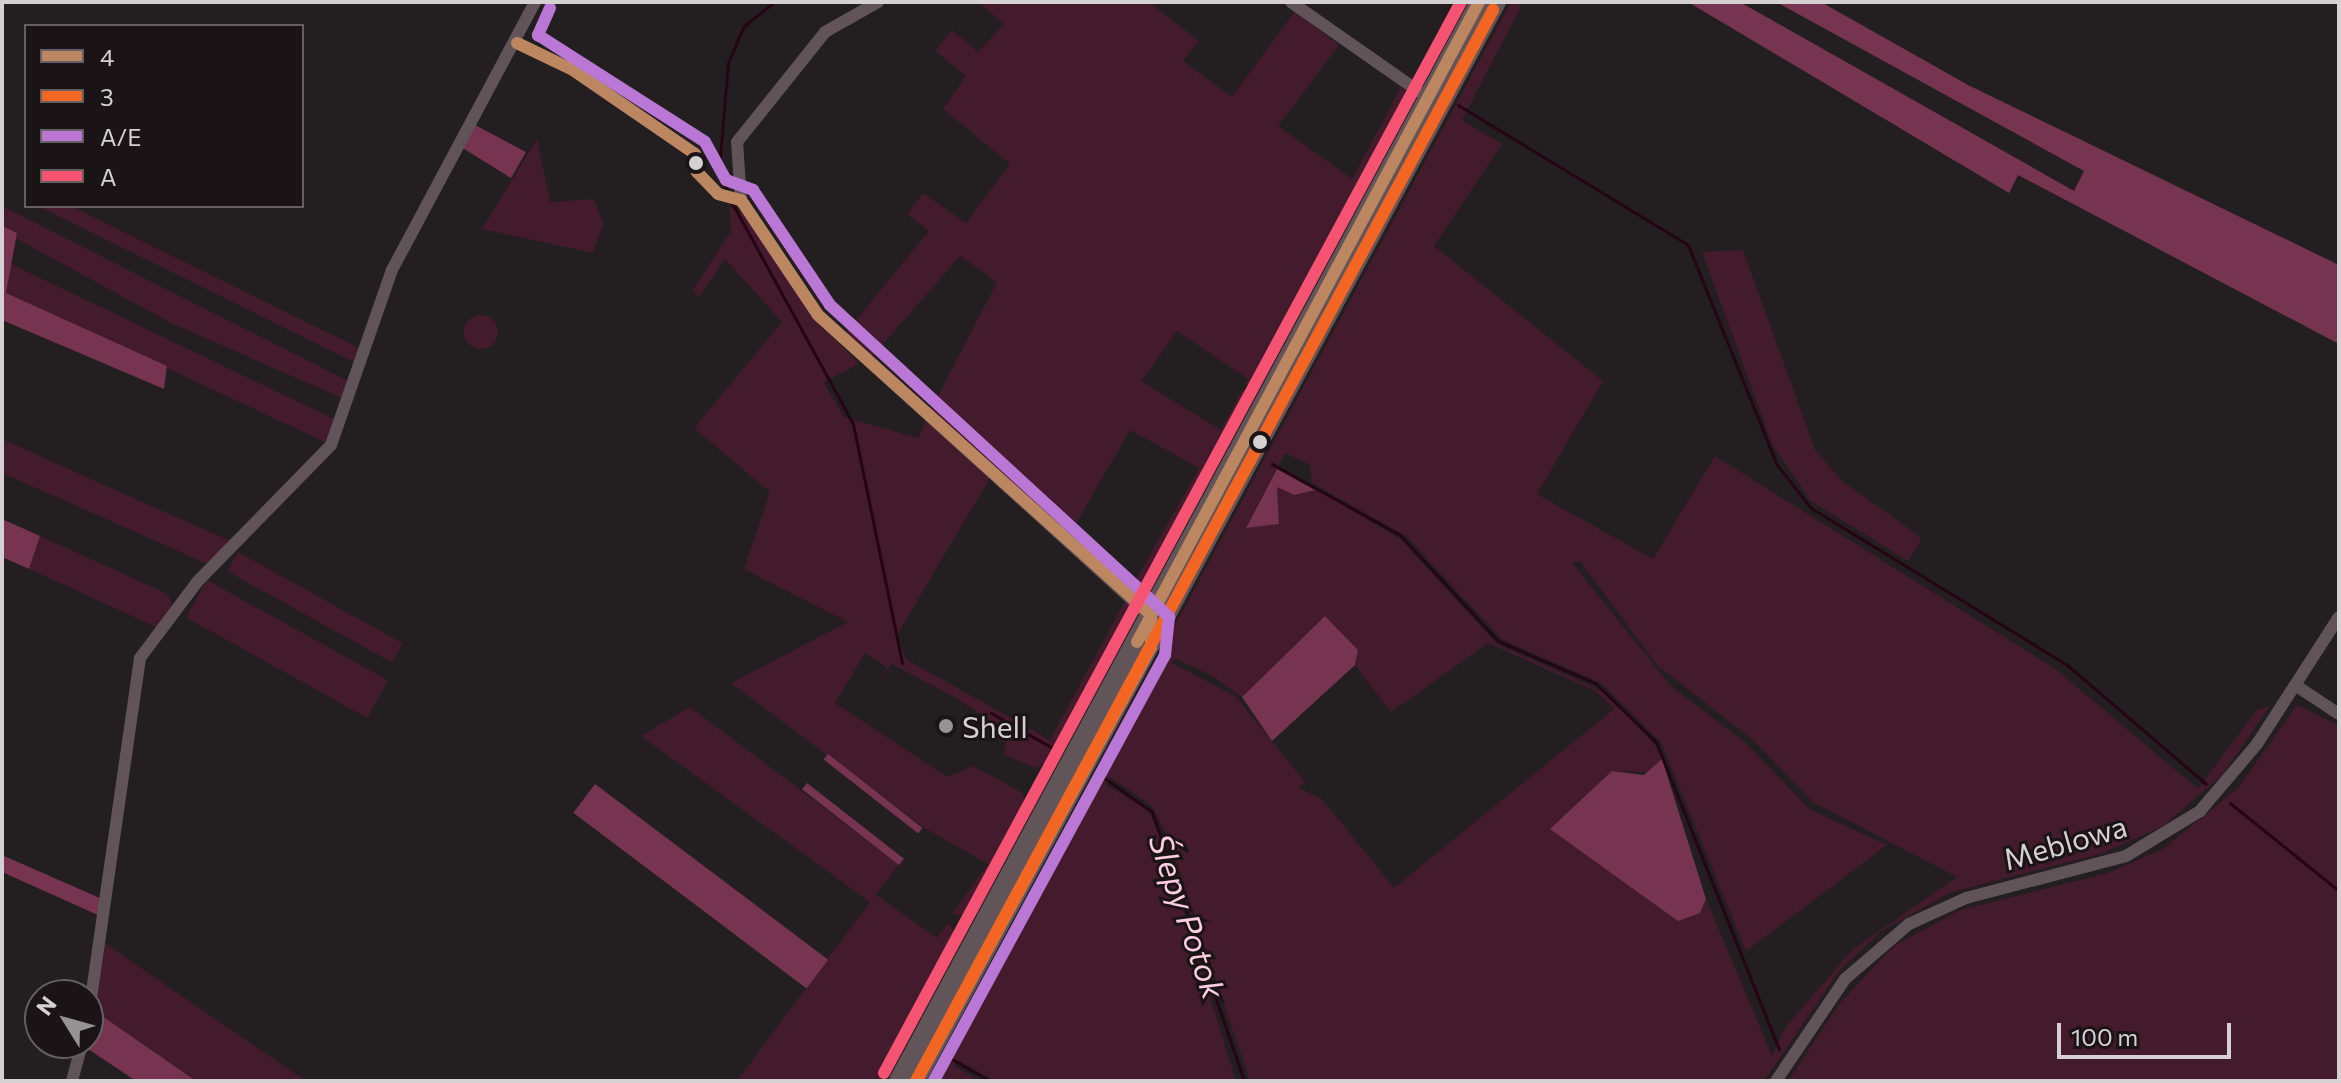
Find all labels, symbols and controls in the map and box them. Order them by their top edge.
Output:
legend [24,24,304,208]
text: 4 [100,42,114,71]
text: 3 [100,82,114,111]
text: A/E [100,122,141,151]
unlabelled marker [688,155,704,171]
text: A [100,162,117,191]
unlabelled marker [1252,434,1268,450]
place label: Shell [962,708,1028,744]
marker: Shell [937,717,955,735]
street label: Meblowa [1999,807,2131,877]
water label: Ślepy Potok [1142,829,1234,1003]
north arrow [24,979,104,1059]
text: N [30,991,62,1020]
scale bar [2061,1007,2235,1057]
text: 100 m [2071,1022,2138,1051]

